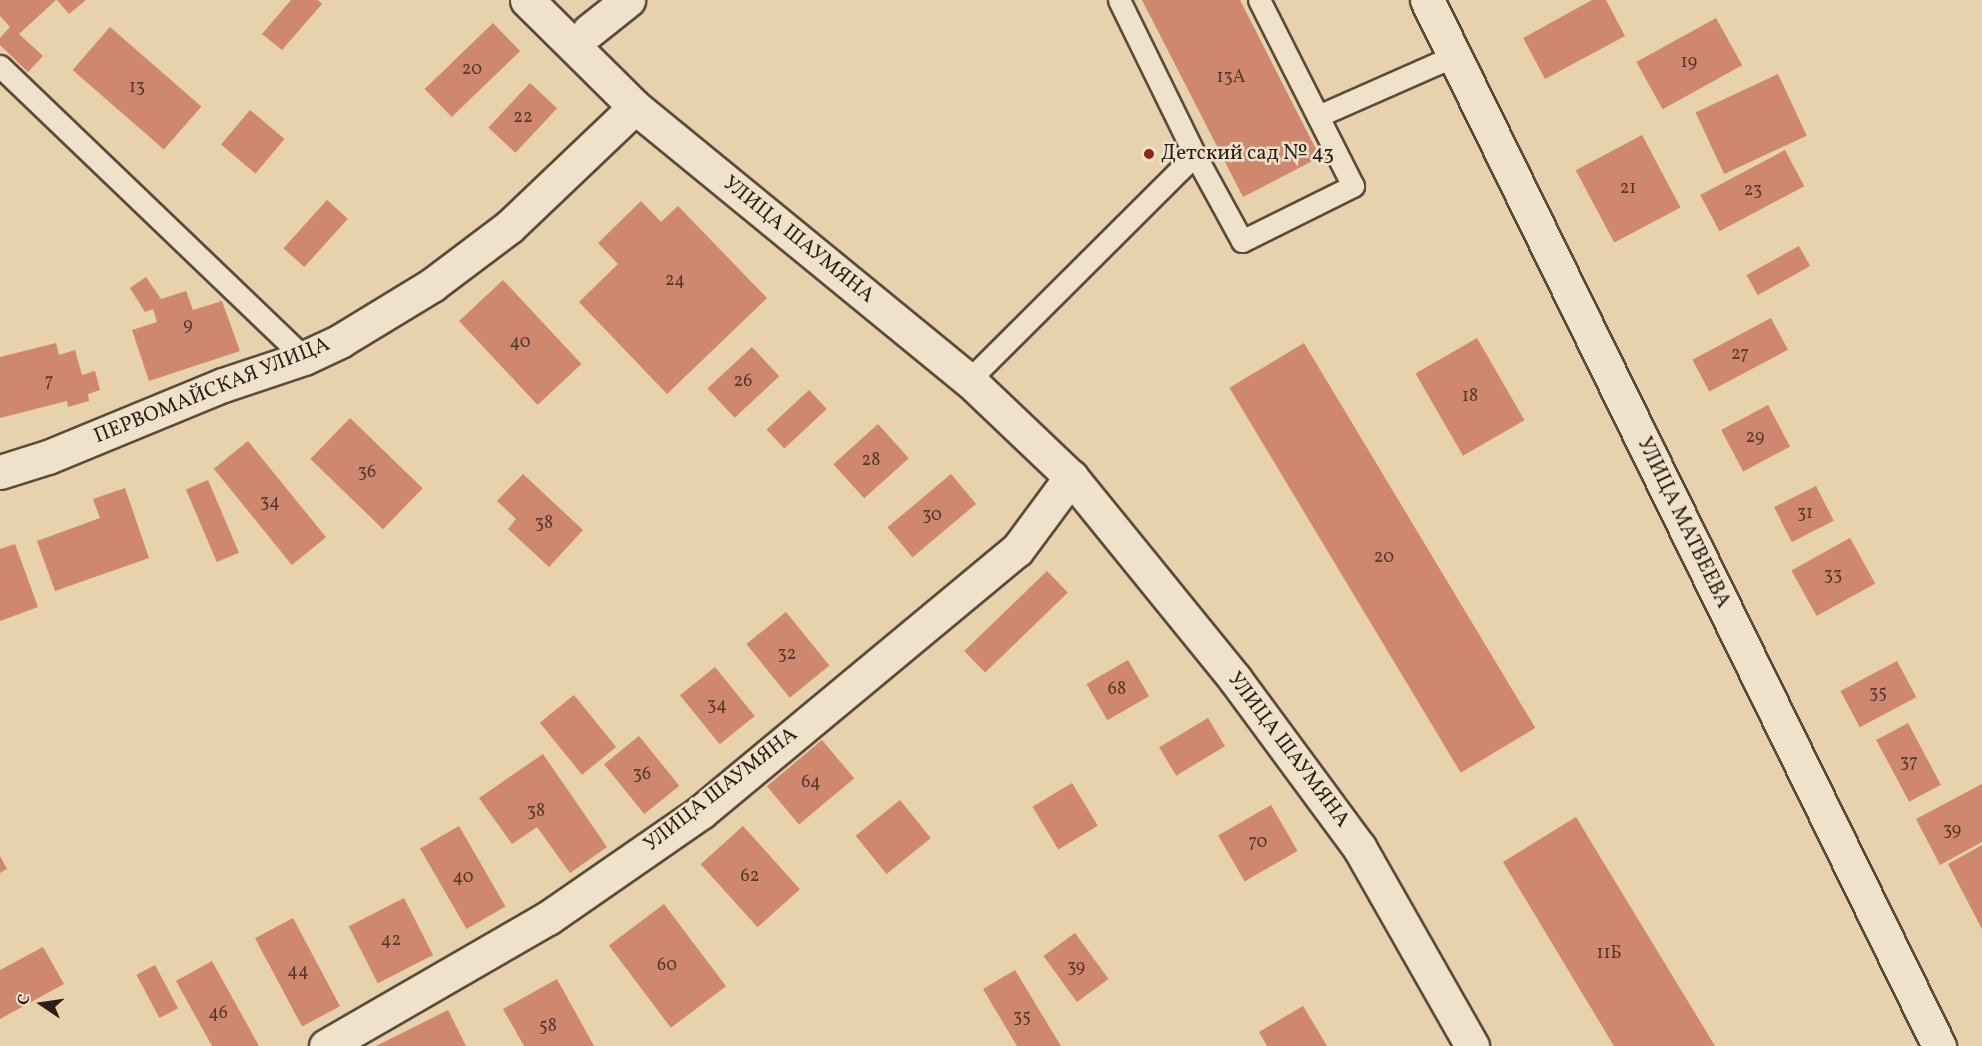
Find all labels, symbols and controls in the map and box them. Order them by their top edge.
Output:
house number: 19 [1681,52,1697,74]
house number: 20 [462,59,482,81]
house number: 13А [1217,67,1245,89]
house number: 13 [129,77,145,99]
house number: 22 [513,107,533,129]
place label: Детский сад № 43 [1161,141,1334,167]
marker: Детский сад № 43 [1142,147,1156,161]
street label: УЛИЦА ШАУМЯНА [717,171,879,309]
house number: 21 [1620,178,1636,200]
house number: 23 [1744,180,1762,202]
house number: 24 [665,270,685,292]
house number: 9 [183,315,193,337]
street label: ПЕРВОМАЙСКАЯ УЛИЦА [90,332,334,450]
house number: 40 [509,332,531,354]
house number: 27 [1731,344,1749,366]
house number: 7 [45,371,53,393]
house number: 26 [734,371,752,393]
house number: 18 [1462,386,1478,408]
house number: 29 [1746,427,1764,449]
street label: УЛИЦА МАТВЕЕВА [1631,433,1735,613]
house number: 28 [862,450,880,472]
house number: 36 [358,462,376,484]
house number: 34 [260,492,280,514]
house number: 31 [1797,503,1813,525]
house number: 30 [922,505,942,527]
house number: 38 [535,513,553,535]
house number: 20 [1374,547,1394,569]
house number: 33 [1824,565,1842,587]
house number: 32 [778,644,796,666]
street label: УЛИЦА ШАУМЯНА [1221,667,1355,833]
house number: 68 [1108,679,1126,701]
house number: 35 [1869,683,1887,705]
house number: 34 [707,695,727,717]
street label: УЛИЦА ШАУМЯНА [639,722,803,858]
house number: 37 [1900,752,1918,774]
house number: 36 [633,764,651,786]
house number: 64 [801,772,821,794]
house number: 38 [527,801,545,823]
house number: 39 [1943,820,1961,842]
house number: 70 [1249,832,1267,854]
house number: 62 [741,866,759,888]
house number: 40 [452,867,474,889]
house number: 42 [381,930,401,952]
house number: 11Б [1596,943,1622,965]
house number: 60 [657,955,677,977]
house number: 39 [1067,957,1085,979]
house number: 44 [287,961,309,983]
north arrow [12,974,72,1034]
text: С [13,992,36,1007]
house number: 46 [208,1003,228,1025]
house number: 35 [1013,1007,1031,1029]
house number: 58 [539,1016,557,1038]

